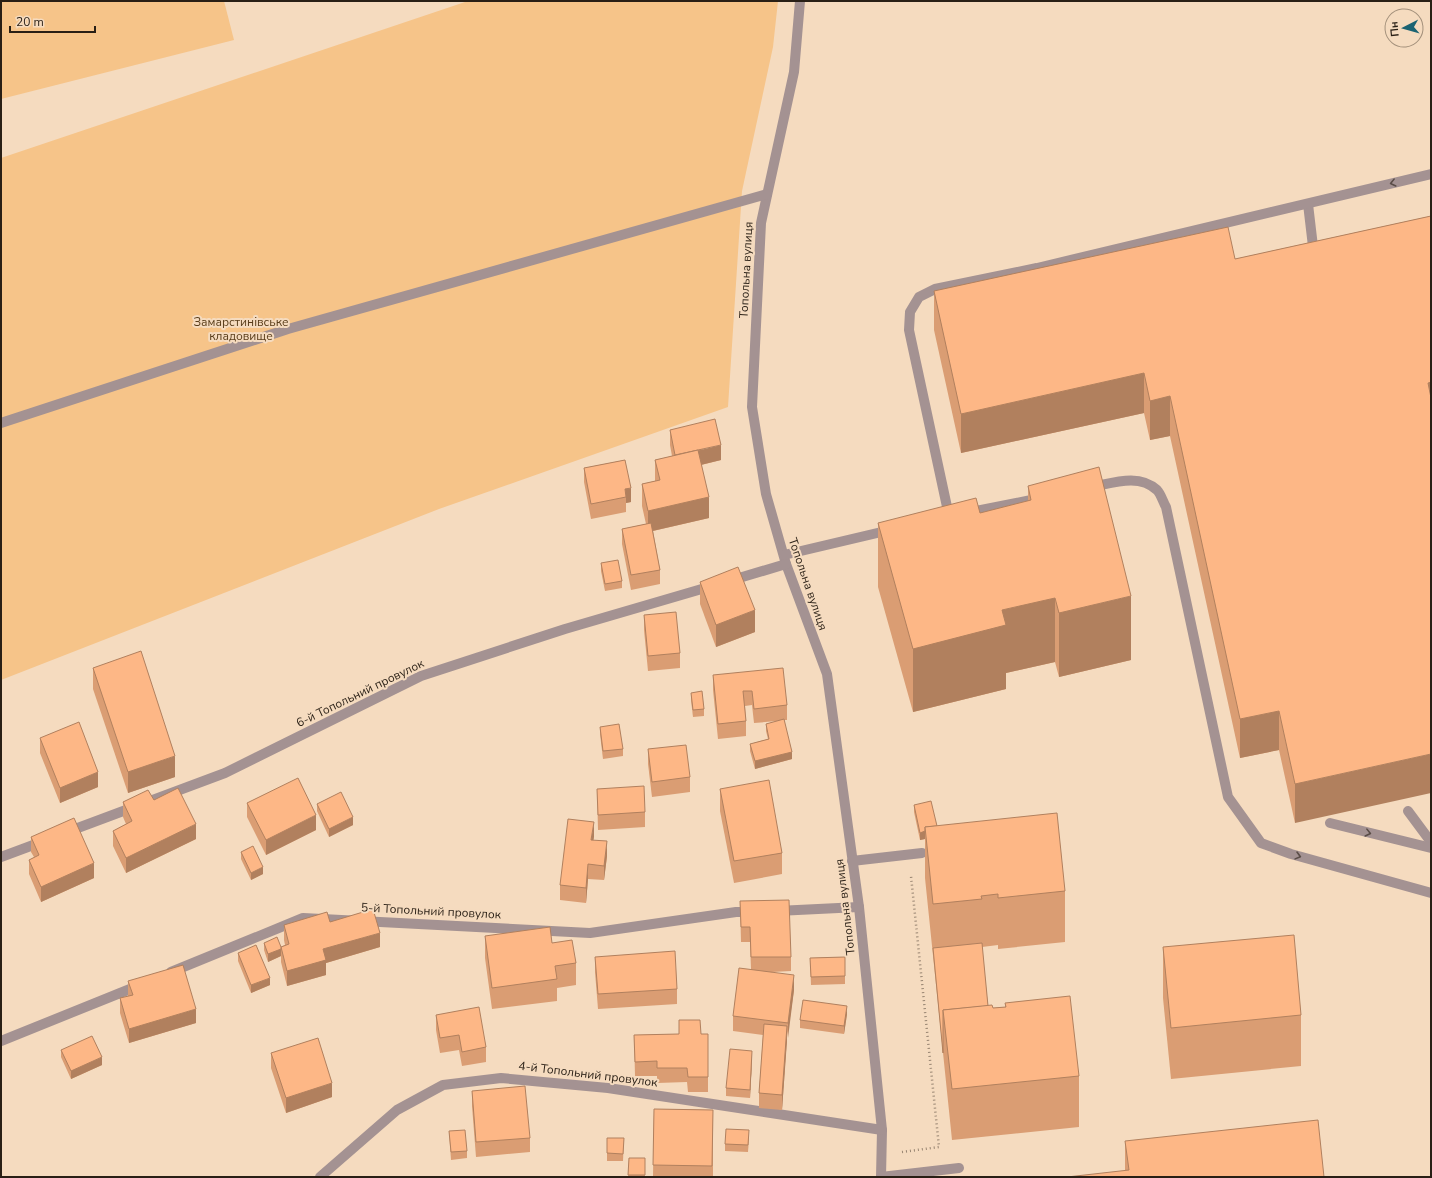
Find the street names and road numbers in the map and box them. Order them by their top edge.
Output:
street label: Топольна вулиця [735,221,757,319]
street label: Топольна вулиця [785,536,831,632]
street label: 6-й Топольний провулок [294,655,427,731]
street label: Топольна вулиця [831,858,859,956]
street label: 5-й Топольний провулок [361,899,502,923]
street label: 4-й Топольний провулок [518,1058,659,1091]

